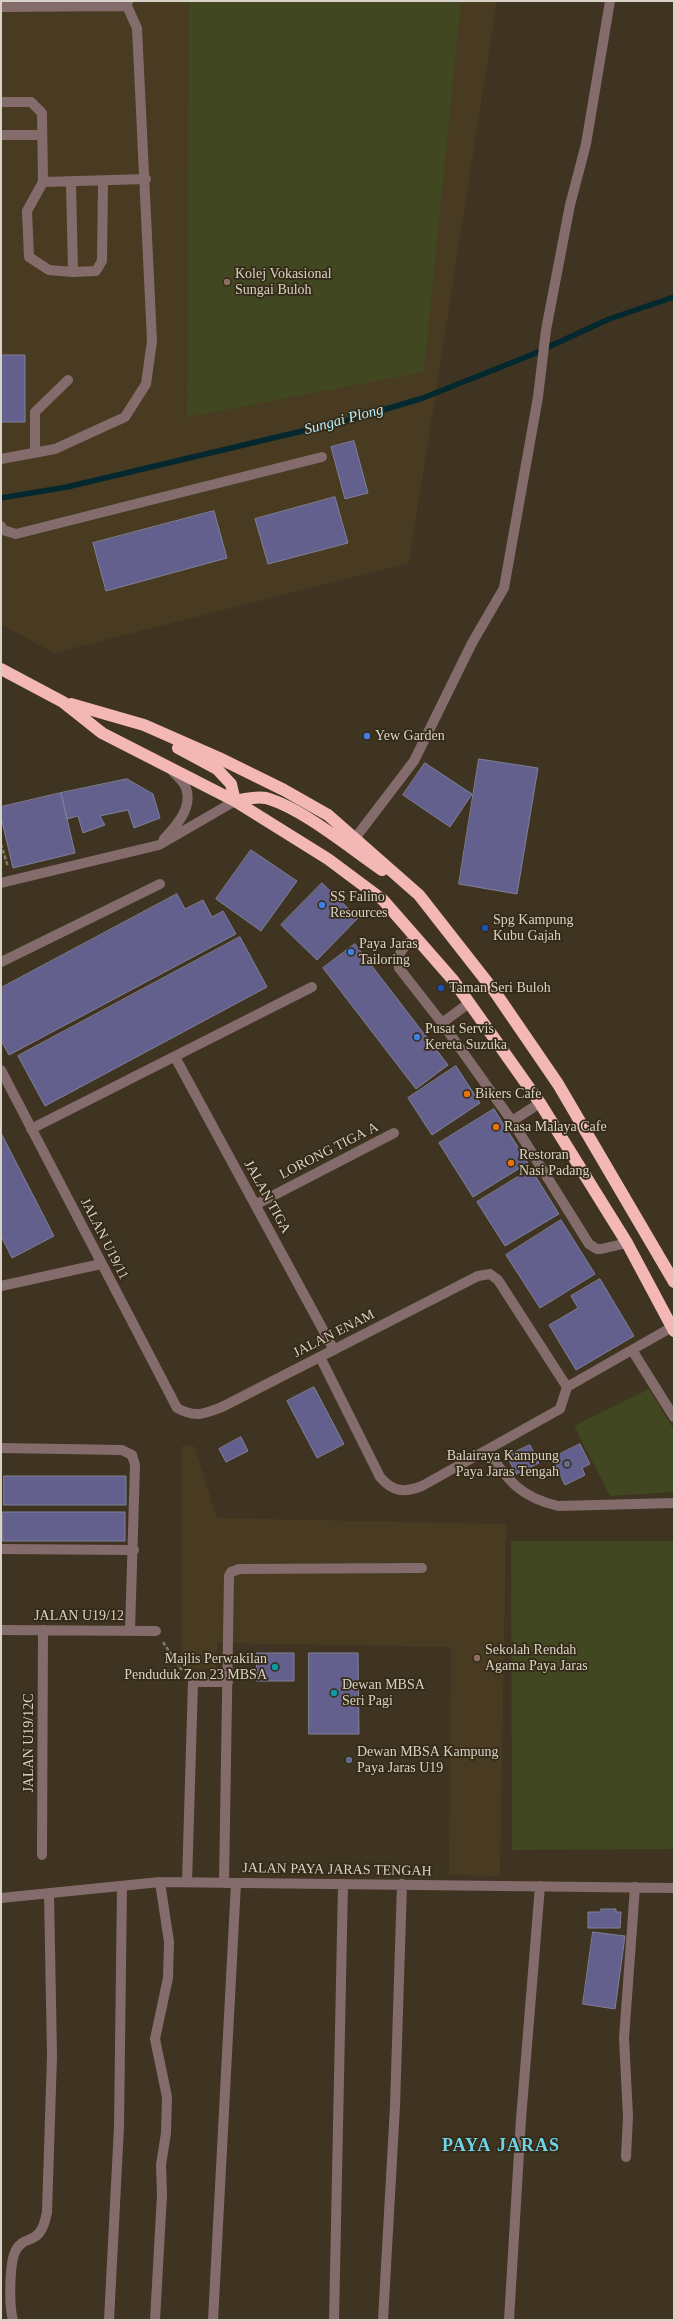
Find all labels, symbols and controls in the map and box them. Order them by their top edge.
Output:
place label: Kolej Vokasional Sungai Buloh [235,266,332,298]
marker: Kolej Vokasional Sungai Buloh [222,277,232,287]
water label: Sungai Plong [302,401,386,439]
place label: Yew Garden [375,728,445,744]
marker: Yew Garden [362,731,372,741]
place label: SS Falino Resources [330,889,388,922]
marker: SS Falino Resources [317,900,327,910]
place label: Spg Kampung Kubu Gajah [493,912,574,944]
marker: Spg Kampung Kubu Gajah [480,923,490,933]
place label: Paya Jaras Tailoring [359,936,418,968]
marker: Paya Jaras Tailoring [346,947,356,957]
place label: Taman Seri Buloh [449,980,551,996]
marker: Taman Seri Buloh [436,983,446,993]
place label: Pusat Servis Kereta Suzuka [425,1021,507,1054]
marker: Pusat Servis Kereta Suzuka [412,1032,422,1042]
place label: Bikers Cafe [475,1086,541,1102]
marker: Bikers Cafe [462,1089,472,1099]
street label: LORONG TIGA A [277,1119,381,1183]
place label: Rasa Malaya Cafe [504,1119,607,1135]
marker: Rasa Malaya Cafe [491,1122,501,1132]
place label: Restoran Nasi Padang [519,1147,589,1180]
street label: JALAN TIGA [240,1157,294,1237]
marker: Restoran Nasi Padang [506,1158,516,1168]
street label: JALAN U19/11 [76,1195,132,1283]
street label: JALAN ENAM [291,1306,377,1362]
place label: Balairaya Kampung Paya Jaras Tengah [447,1448,559,1480]
marker: Balairaya Kampung Paya Jaras Tengah [562,1459,572,1469]
street label: JALAN U19/12 [34,1608,124,1624]
place label: Sekolah Rendah Agama Paya Jaras [485,1642,588,1674]
place label: Majlis Perwakilan Penduduk Zon 23 MBSA [124,1651,267,1684]
marker: Sekolah Rendah Agama Paya Jaras [472,1653,482,1663]
marker: Majlis Perwakilan Penduduk Zon 23 MBSA [270,1662,280,1672]
place label: Dewan MBSA Seri Pagi [342,1677,425,1710]
marker: Dewan MBSA Seri Pagi [329,1688,339,1698]
street label: JALAN U19/12C [21,1693,37,1793]
place label: Dewan MBSA Kampung Paya Jaras U19 [357,1744,499,1776]
marker: Dewan MBSA Kampung Paya Jaras U19 [344,1755,354,1765]
street label: JALAN PAYA JARAS TENGAH [242,1860,432,1880]
district label: PAYA JARAS [442,2135,560,2157]

